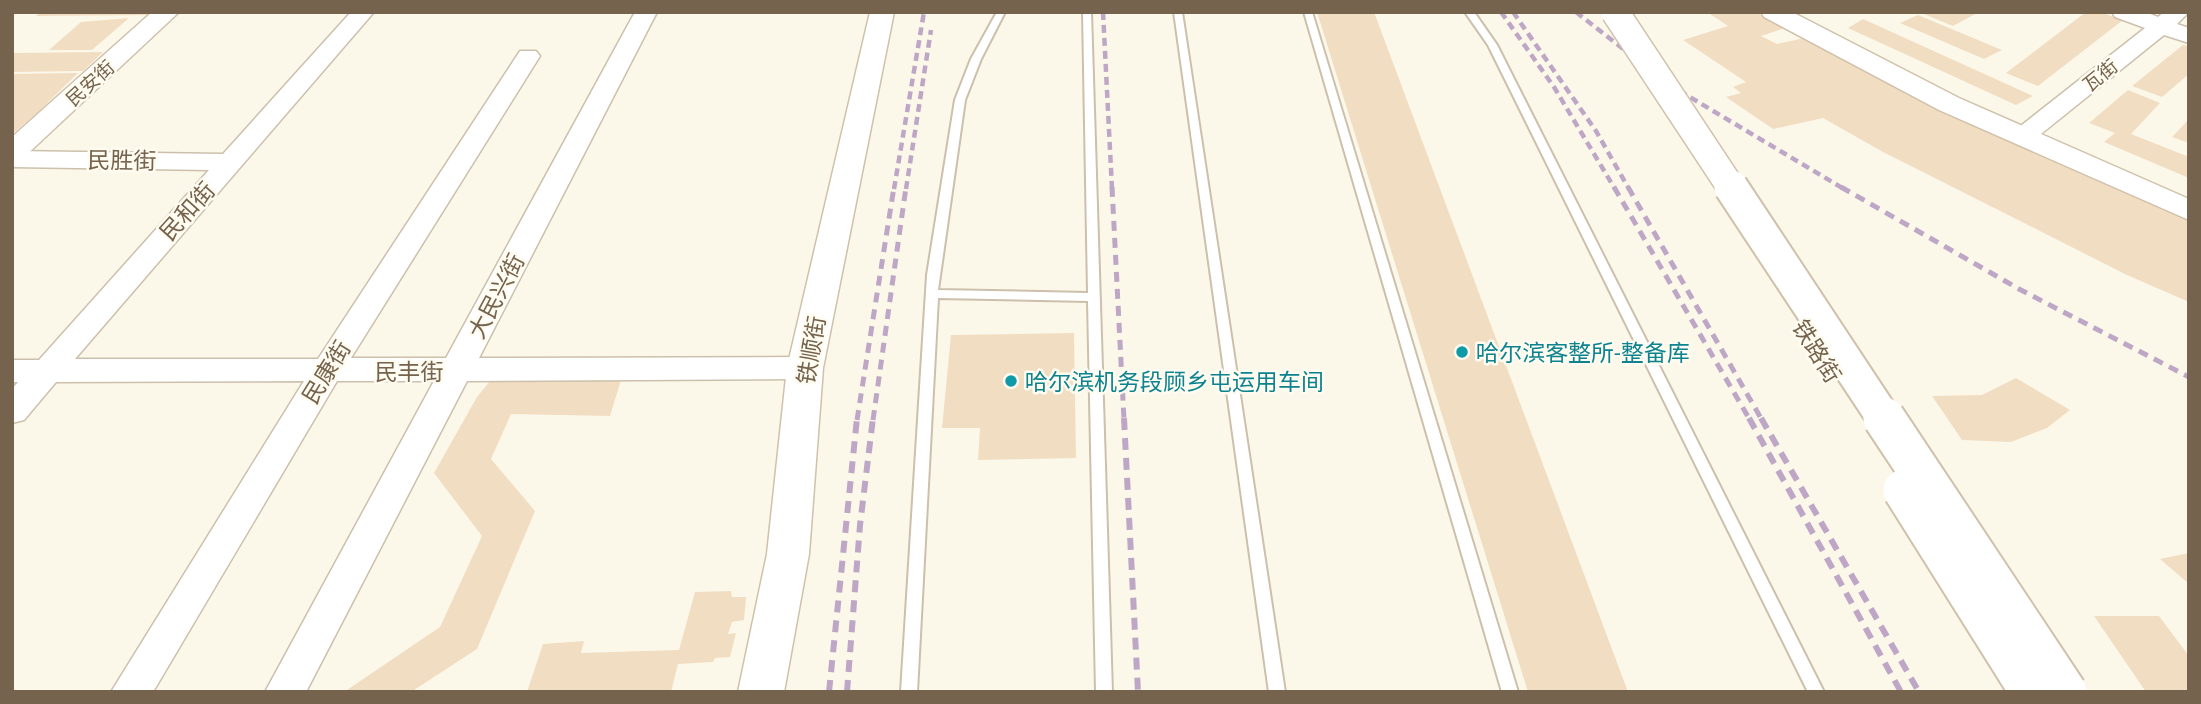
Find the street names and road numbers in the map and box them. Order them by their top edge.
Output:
street label: 瓦街 [2078,54,2122,96]
street label: 民安街 [61,56,119,110]
street label: 民胜街 [87,147,157,173]
street label: 民和街 [155,177,219,245]
street label: 大民兴街 [463,250,529,342]
street label: 铁顺街 [793,314,829,386]
street label: 铁路街 [1788,315,1846,387]
street label: 民康街 [297,336,355,408]
street label: 民丰街 [375,359,444,384]

